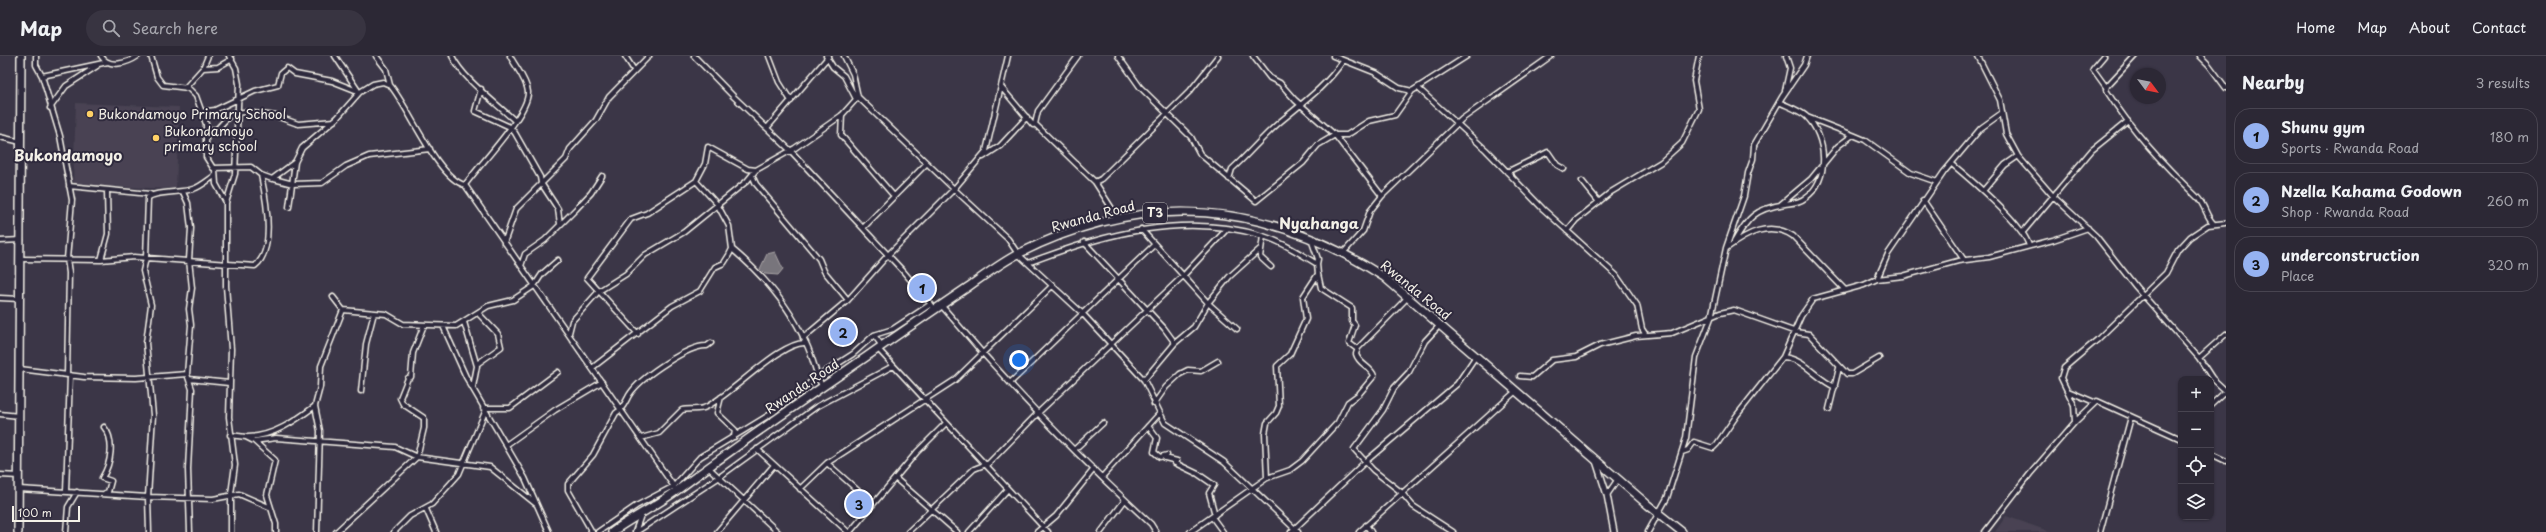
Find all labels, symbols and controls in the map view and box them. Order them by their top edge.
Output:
search box [86,10,366,46]
text: Map [20,14,62,42]
text: Search here [132,16,218,39]
icon: search [100,17,122,39]
text: Home [2296,17,2335,38]
text: Map [2357,17,2387,38]
text: About [2409,17,2450,38]
text: Contact [2472,17,2526,38]
north arrow [2130,68,2166,104]
text: Nearby [2242,69,2304,95]
text: 3 results [2476,73,2530,92]
place label: Bukondamoyo Primary School [98,104,286,123]
marker: Bukondamoyo Primary School [85,109,95,119]
text: Shunu gym [2281,115,2365,138]
place label: Bukondamoyo primary school [164,121,257,155]
text: 1 [2253,127,2259,146]
text: 180 m [2490,127,2529,146]
marker: Bukondamoyo primary school [151,133,161,143]
text: Sports · Rwanda Road [2281,138,2419,157]
district label: Bukondamoyo [14,143,122,166]
text: Nzella Kahama Godown [2281,179,2462,202]
text: 2 [2251,191,2261,210]
text: 260 m [2487,191,2529,210]
street label: Rwanda Road [1049,195,1137,236]
text: Shop · Rwanda Road [2281,202,2409,221]
road number: T3 [1143,203,1167,223]
district label: Nyahanga [1279,211,1359,234]
text: underconstruction [2281,243,2420,266]
street label: Rwanda Road [1377,255,1456,324]
text: 3 [2252,255,2260,274]
text: 320 m [2487,255,2529,274]
text: Place [2281,266,2314,285]
pin: 1 [909,273,935,303]
pin: 2 [830,317,856,347]
your location [1009,350,1029,370]
street label: Rwanda Road [761,354,843,417]
map controls [2178,376,2214,520]
button: + [2178,376,2214,412]
button: − [2178,412,2214,448]
button: locate [2178,448,2214,484]
button: layers [2178,484,2214,520]
pin: 3 [846,489,872,519]
scale bar [12,504,80,523]
text: 100 m [18,504,52,521]

